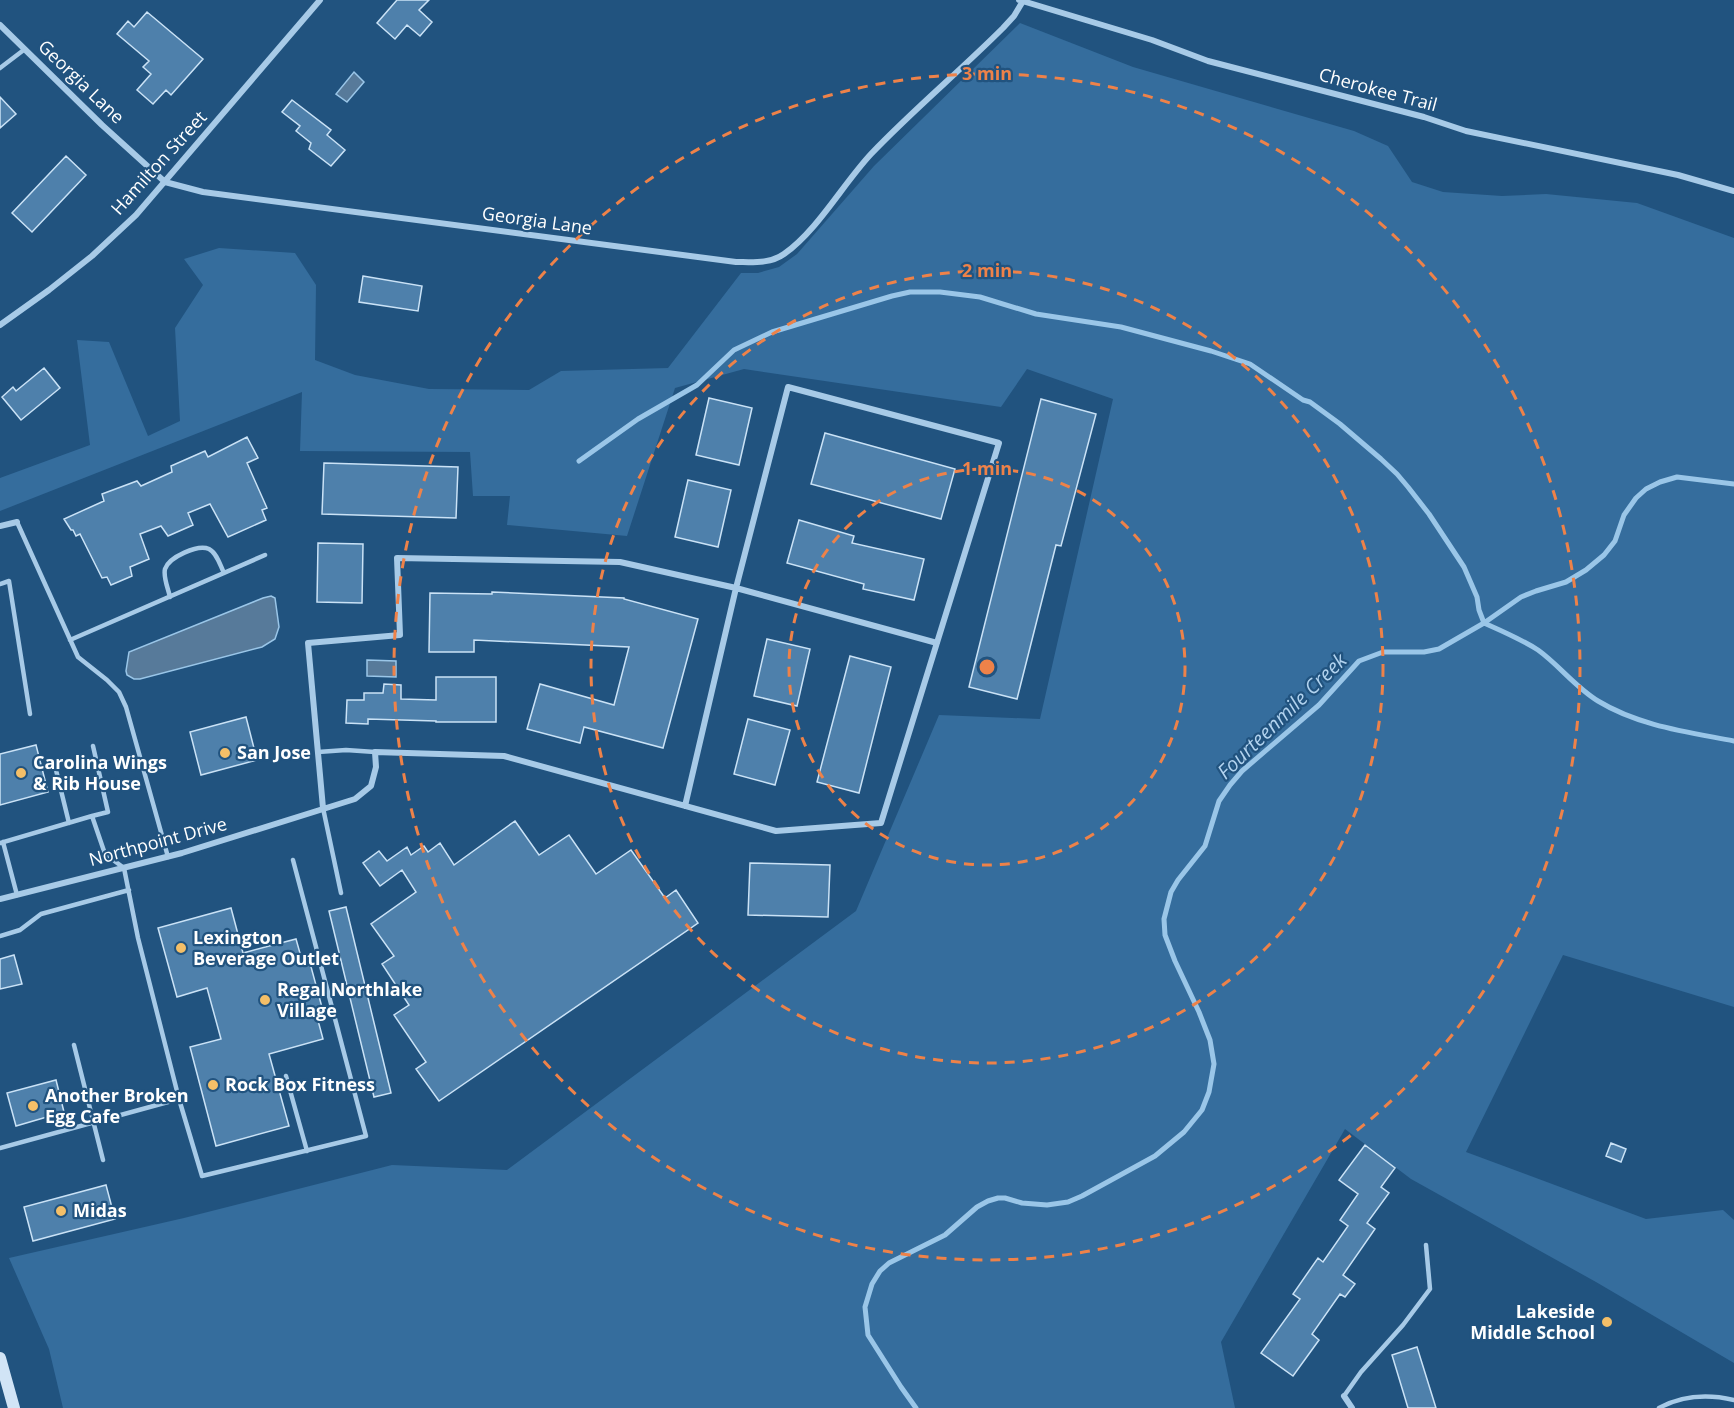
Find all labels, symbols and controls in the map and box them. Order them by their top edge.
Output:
street label: Georgia Lane [33,34,130,128]
text: 3 min [962,61,1012,85]
street label: Cherokee Trail [1317,62,1440,116]
street label: Hamilton Street [105,105,211,220]
street label: Georgia Lane [481,200,594,240]
text: 2 min [962,258,1012,282]
text: 1 min [962,456,1012,480]
water label: Fourteenmile Creek [1211,646,1353,785]
centre of rings [977,657,997,677]
place label: San Jose [237,740,311,764]
marker: San Jose [218,746,232,760]
place label: Carolina Wings & Rib House [33,750,167,795]
marker: Carolina Wings & Rib House [14,766,28,780]
street label: Northpoint Drive [86,811,229,871]
place label: Lexington Beverage Outlet [193,925,339,970]
marker: Lexington Beverage Outlet [174,941,188,955]
place label: Regal Northlake Village [277,977,423,1022]
marker: Regal Northlake Village [258,993,272,1007]
place label: Rock Box Fitness [225,1072,375,1096]
marker: Rock Box Fitness [206,1078,220,1092]
place label: Another Broken Egg Cafe [45,1083,189,1128]
marker: Another Broken Egg Cafe [26,1099,40,1113]
place label: Midas [73,1198,127,1222]
marker: Midas [54,1204,68,1218]
place label: Lakeside Middle School [1470,1299,1595,1344]
marker: Lakeside Middle School [1600,1315,1614,1329]

